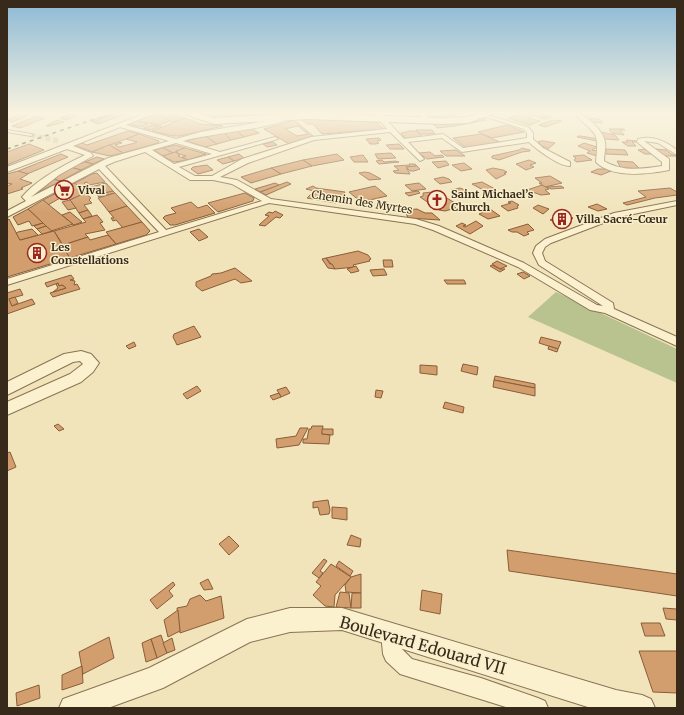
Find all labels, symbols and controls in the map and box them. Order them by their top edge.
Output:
supermarket icon: Vival [53,179,75,201]
place label: Vival [77,183,106,197]
street label: Chemin des Myrtes [310,187,414,217]
place label: Saint Michael’s Church [451,187,534,214]
church icon: Saint Michael’s Church [426,189,448,211]
building icon: Villa Sacré-Cœur [551,208,573,230]
place label: Villa Sacré-Cœur [575,212,668,226]
place label: Les Constellations [51,240,129,267]
building icon: Les Constellations [26,242,48,264]
street label: Boulevard Edouard VII [337,612,509,678]

